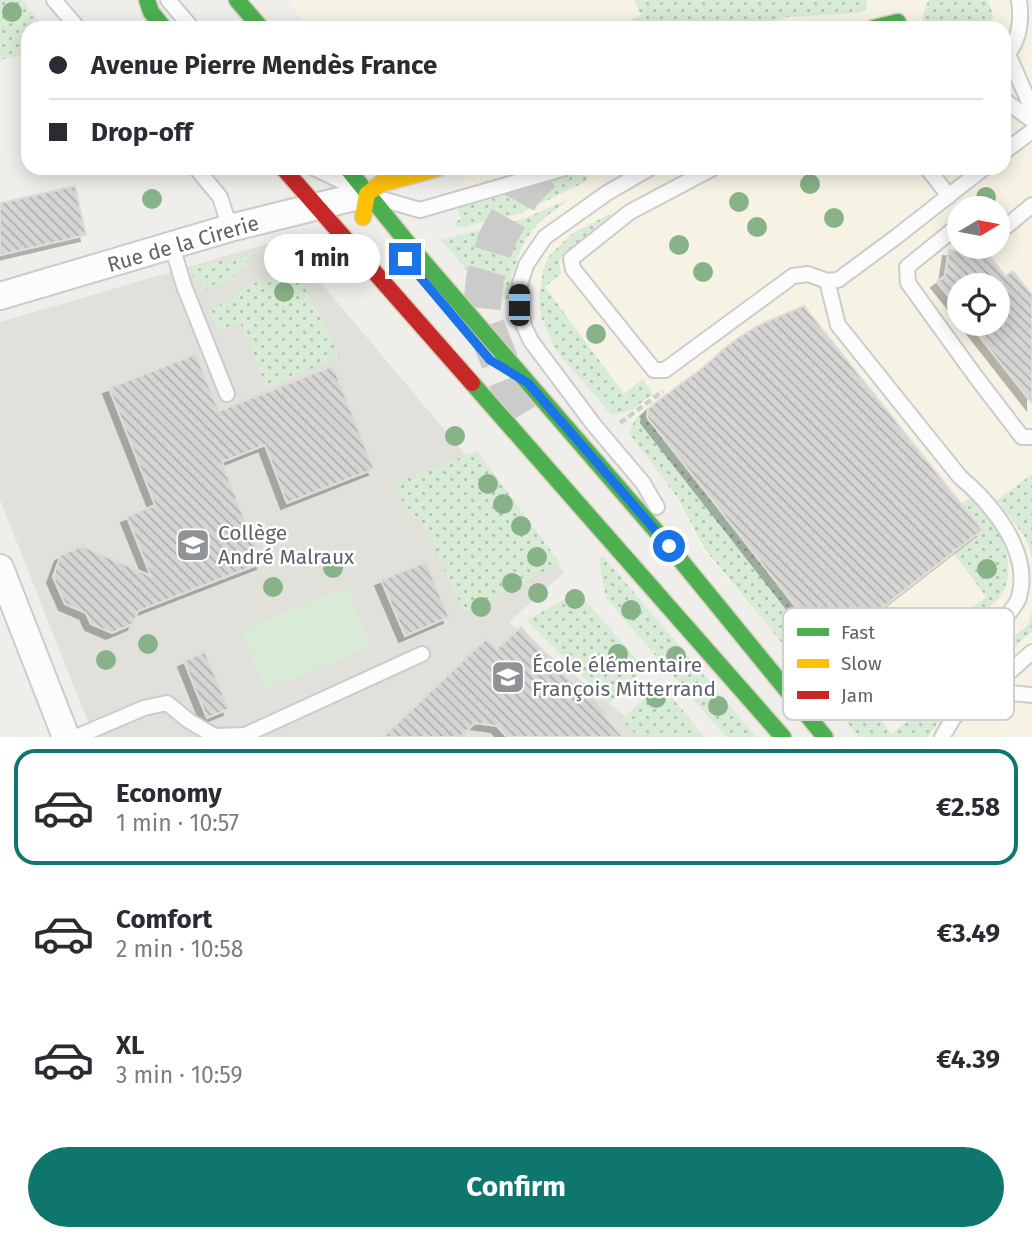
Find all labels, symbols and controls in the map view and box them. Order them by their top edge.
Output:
text: Avenue Pierre Mendès France [91,50,437,81]
text: Drop-off [91,117,193,148]
north arrow [947,196,1010,259]
map controls [947,196,1010,336]
street label: Rue de la Cirerie [104,210,262,278]
callout: 1 min [265,234,380,284]
route end [389,243,421,275]
text: 1 min [294,244,350,272]
button: locate [947,273,1010,336]
car [509,284,530,326]
place label: Collège André Malraux [218,520,355,570]
school or university icon: Collège André Malraux [174,526,212,564]
route start [653,530,685,562]
legend [783,608,1014,720]
text: Fast [841,621,875,644]
place label: École élémentaire François Mitterrand [532,652,716,702]
text: Slow [841,652,882,675]
school or university icon: École élémentaire François Mitterrand [489,658,527,696]
text: Jam [841,684,873,707]
icon: car [32,776,95,839]
text: Economy [116,778,222,809]
text: €2.58 [936,792,1000,823]
text: 1 min · 10:57 [116,809,239,837]
icon: car [32,902,95,965]
text: Comfort [116,904,212,935]
text: €3.49 [937,918,1000,949]
text: 2 min · 10:58 [116,935,243,963]
icon: car [32,1028,95,1091]
text: XL [116,1030,144,1061]
text: €4.39 [936,1044,1000,1075]
text: 3 min · 10:59 [116,1061,243,1089]
button: Confirm [28,1147,1004,1227]

